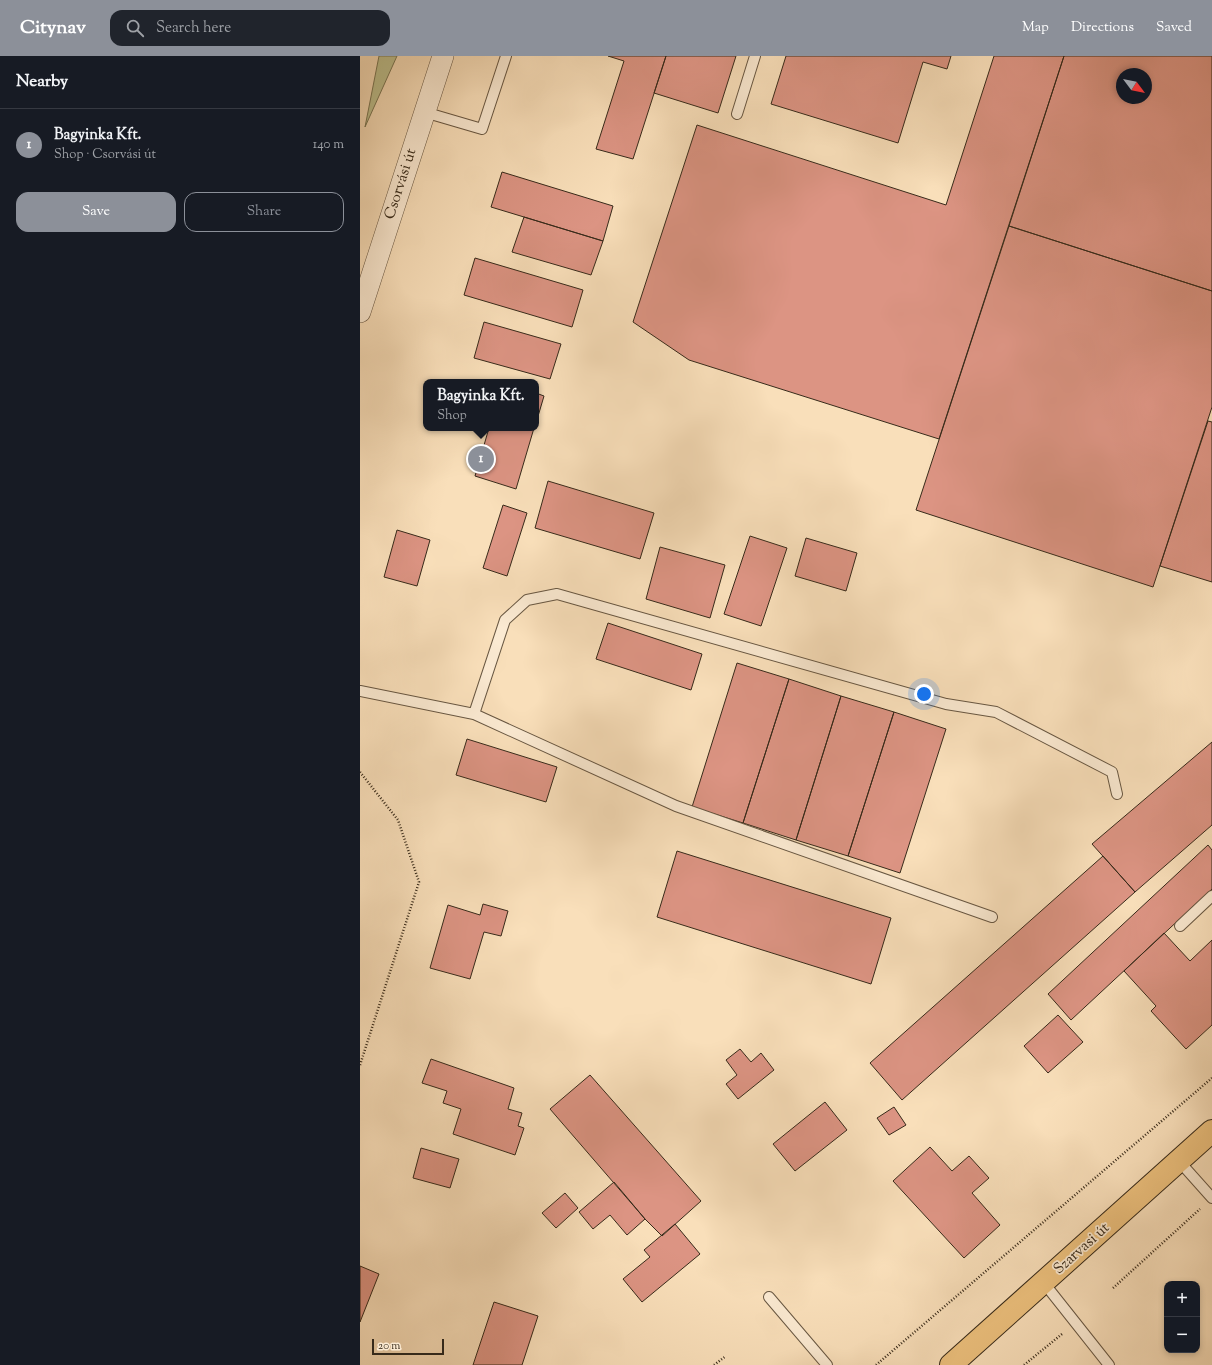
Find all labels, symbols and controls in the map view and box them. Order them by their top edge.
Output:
search box [110,10,390,46]
text: Citynav [20,15,86,42]
icon: search [124,17,146,39]
text: Search here [156,18,231,39]
text: Map [1022,18,1049,38]
text: Directions [1071,18,1134,38]
text: Saved [1156,18,1192,38]
north arrow [1116,68,1152,104]
text: Nearby [16,70,68,94]
text: Bagyinka Kft. [54,125,141,146]
text: 1 [27,136,31,154]
text: 140 m [313,136,344,154]
text: Shop · Csorvási út [54,146,156,164]
street label: Csorvási út [380,146,422,222]
button: Save [16,192,176,232]
button: Share [184,192,344,232]
popup [423,379,539,431]
text: Bagyinka Kft. [437,386,525,407]
text: Shop [437,407,467,425]
pin: 1 [468,444,494,474]
your location [914,684,934,704]
street label: Szarvasi út [1049,1218,1115,1280]
map controls [1164,1281,1200,1353]
button: + [1164,1281,1200,1317]
button: − [1164,1317,1200,1353]
scale bar [372,1337,444,1356]
text: 20 m [378,1338,400,1354]

